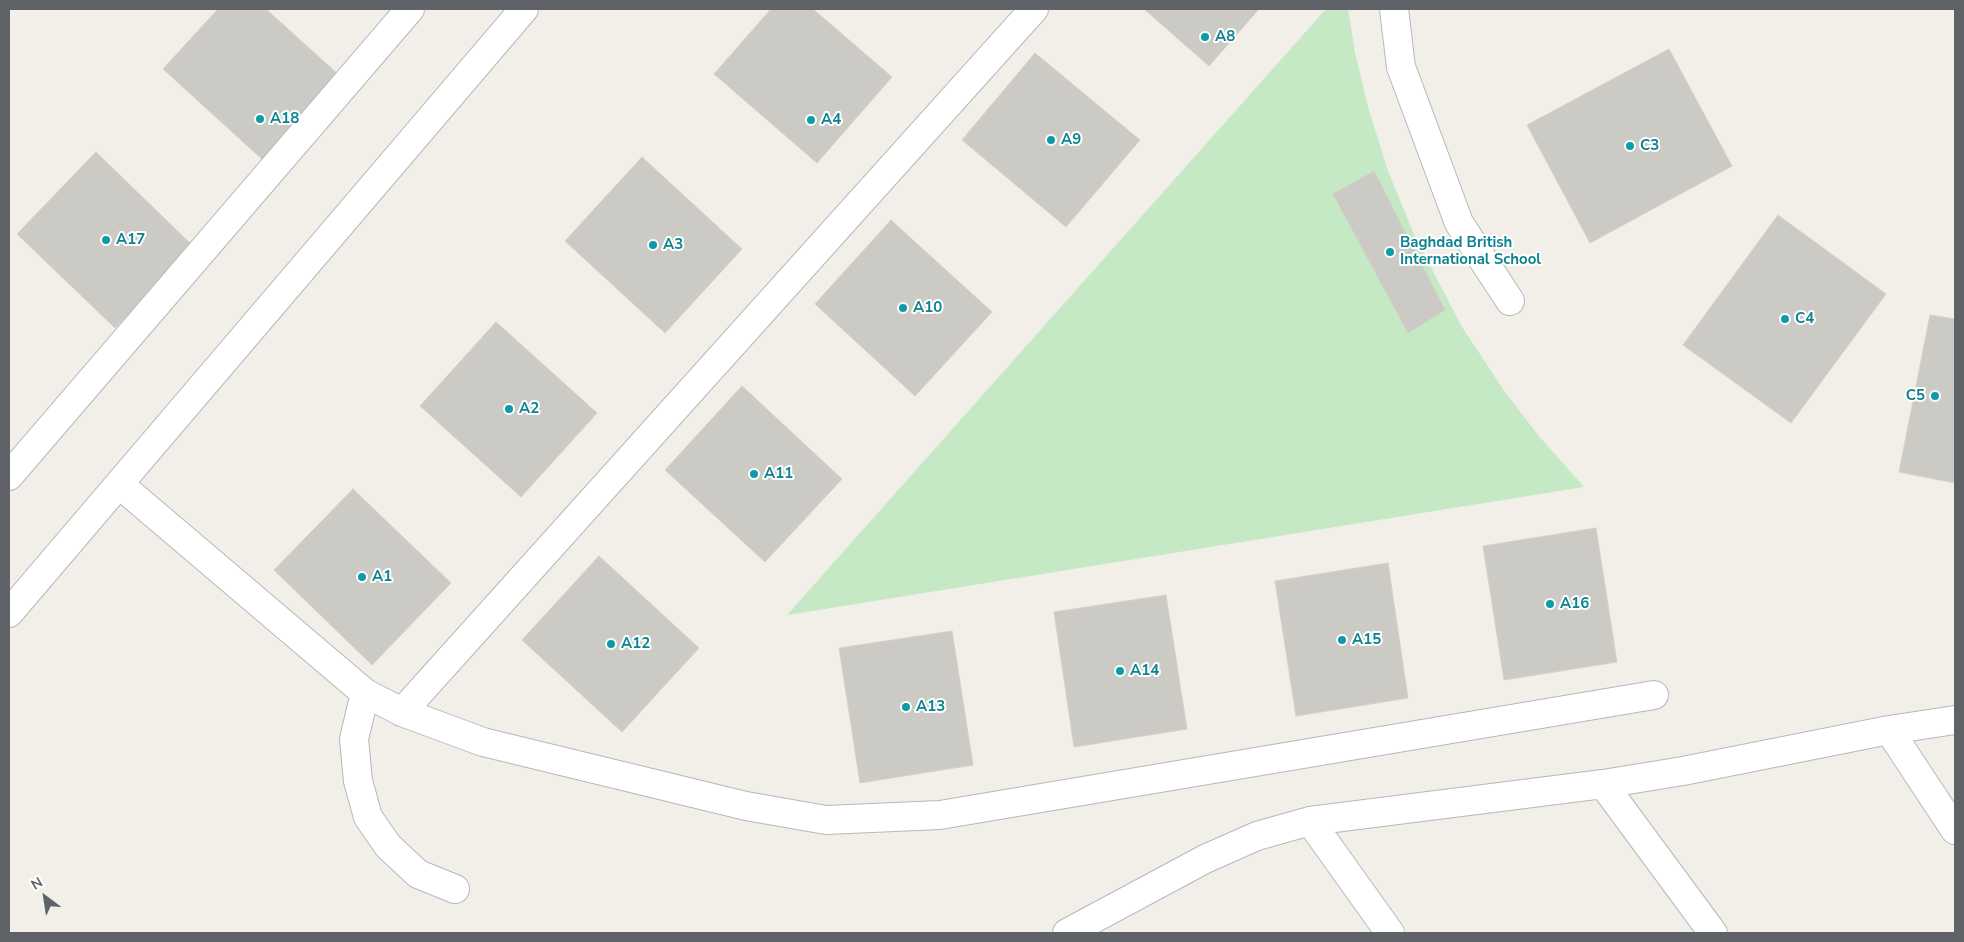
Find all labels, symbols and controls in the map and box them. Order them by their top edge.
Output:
place label: A8 [1215,28,1235,46]
marker: A8 [1199,31,1211,43]
place label: A18 [270,110,299,128]
place label: A4 [821,111,841,129]
marker: A18 [254,113,266,125]
marker: A4 [805,114,817,126]
place label: A9 [1061,131,1081,149]
marker: A9 [1045,134,1057,146]
place label: C3 [1640,137,1659,155]
marker: C3 [1624,140,1636,152]
place label: A17 [116,231,145,249]
marker: A17 [100,234,112,246]
place label: Baghdad British International School [1400,234,1541,269]
place label: A3 [663,236,683,254]
marker: A3 [647,239,659,251]
marker: Baghdad British International School [1384,246,1396,258]
place label: A10 [913,299,942,317]
marker: A10 [897,302,909,314]
place label: C4 [1795,310,1814,328]
marker: C4 [1779,313,1791,325]
place label: C5 [1906,387,1925,405]
marker: C5 [1929,390,1941,402]
place label: A2 [519,400,539,418]
marker: A2 [503,403,515,415]
place label: A11 [764,465,793,483]
marker: A11 [748,468,760,480]
place label: A1 [372,568,392,586]
marker: A1 [356,571,368,583]
place label: A16 [1560,595,1589,613]
marker: A16 [1544,598,1556,610]
place label: A15 [1352,631,1381,649]
marker: A15 [1336,634,1348,646]
place label: A12 [621,635,650,653]
marker: A12 [605,638,617,650]
place label: A14 [1130,662,1159,680]
marker: A14 [1114,665,1126,677]
place label: A13 [916,698,945,716]
marker: A13 [900,701,912,713]
north arrow [20,872,70,922]
text: N [28,873,46,895]

